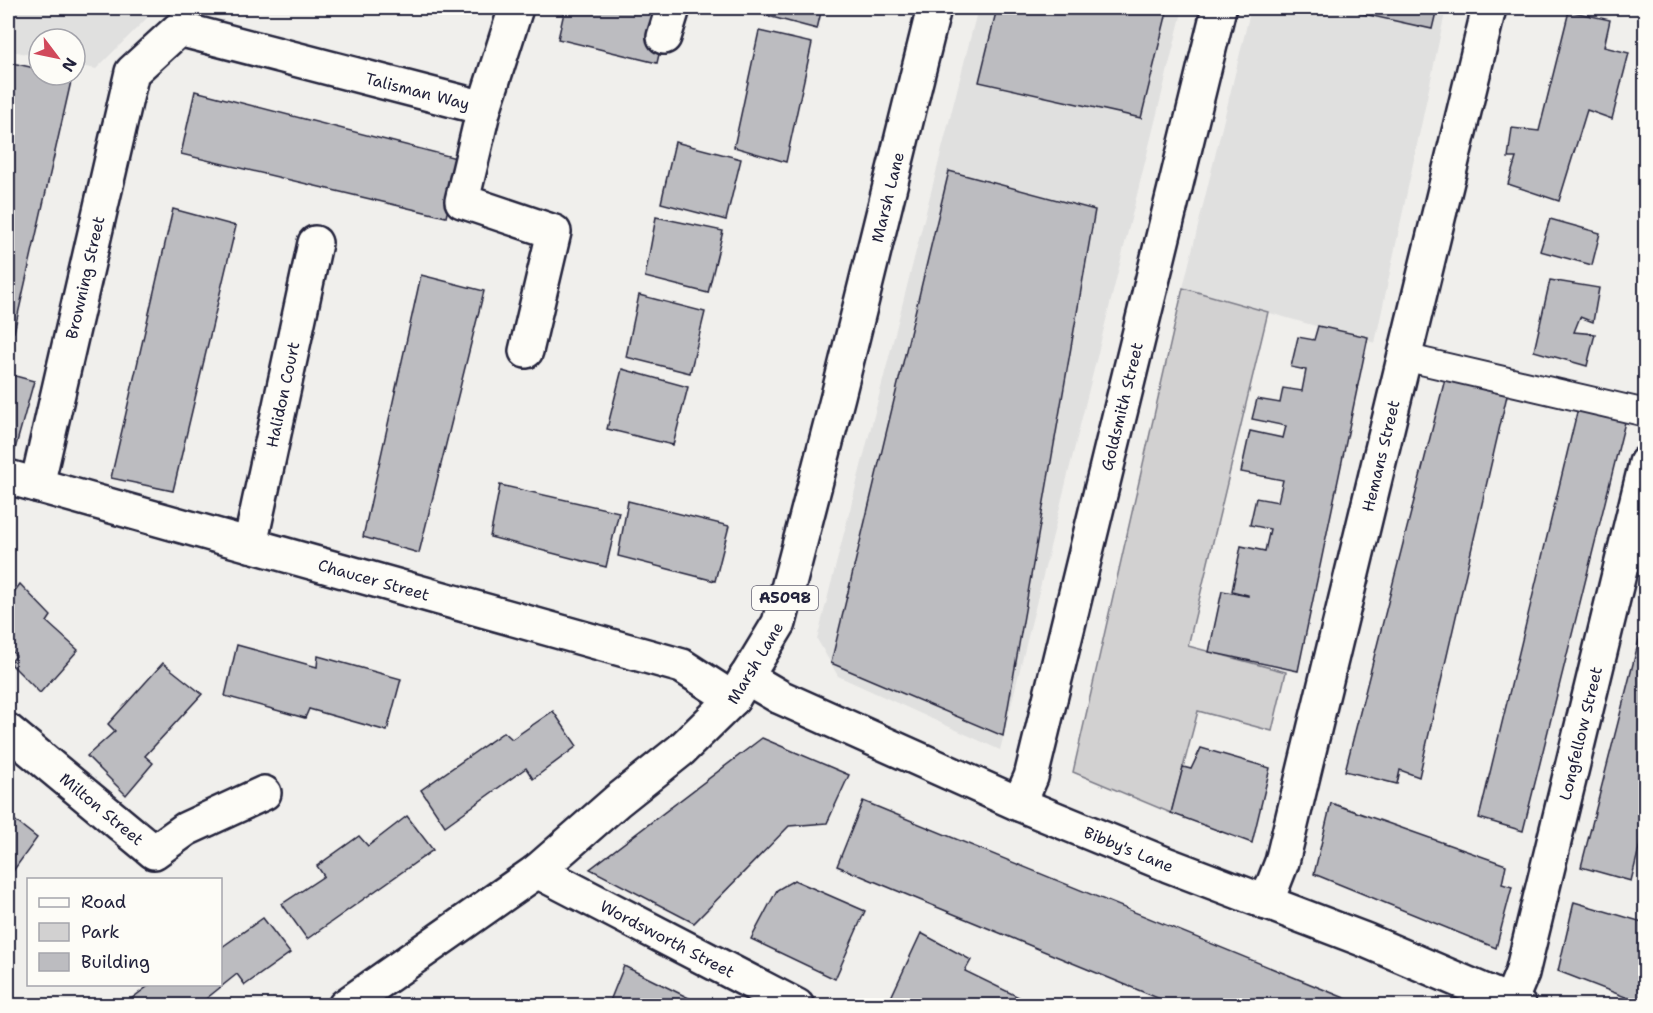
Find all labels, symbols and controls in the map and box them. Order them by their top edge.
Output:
north arrow [27,27,87,87]
text: N [57,54,82,76]
street label: Talisman Way [363,68,472,115]
street label: Marsh Lane [866,150,909,245]
street label: Browning Street [61,214,110,341]
street label: Halidon Court [261,340,304,449]
street label: Goldsmith Street [1096,340,1148,473]
street label: Hemans Street [1357,398,1405,514]
street label: Chaucer Street [316,554,432,606]
road number: A5098 [752,586,818,610]
street label: Marsh Lane [722,618,788,708]
street label: Longfellow Street [1554,665,1607,802]
street label: Milton Street [55,768,148,850]
street label: Bibby's Lane [1081,822,1176,877]
legend [27,878,222,986]
text: Road [81,890,126,914]
street label: Wordsworth Street [596,896,738,983]
text: Park [81,920,120,944]
text: Building [81,950,150,974]

